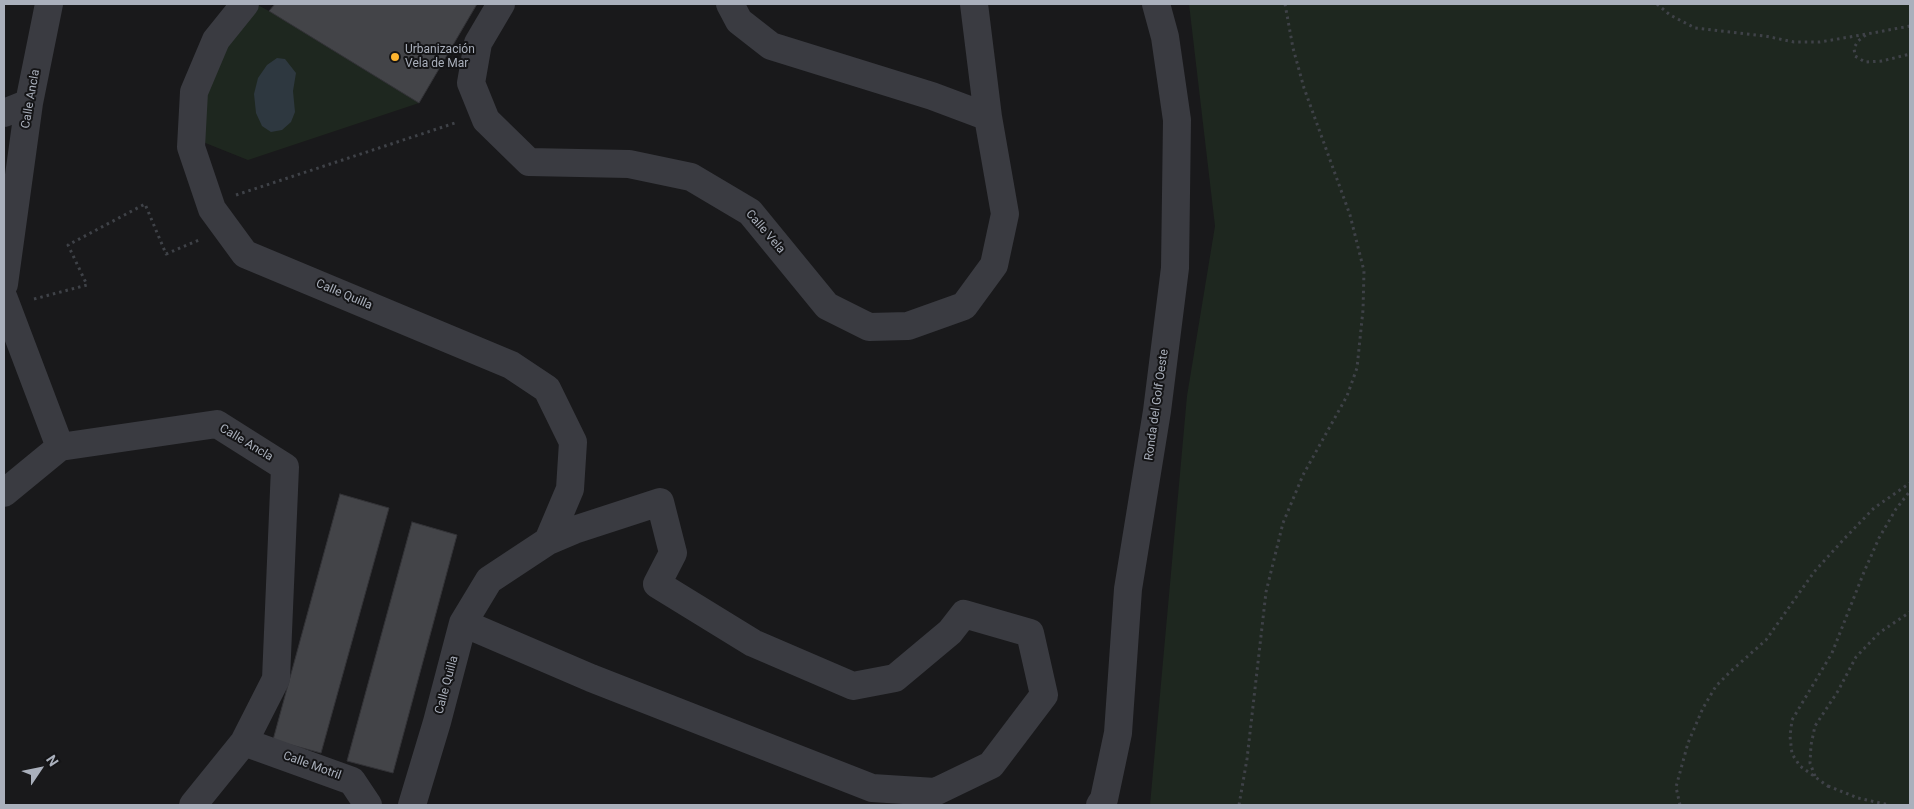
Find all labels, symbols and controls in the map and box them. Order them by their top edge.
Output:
place label: Urbanización Vela de Mar [405,43,475,71]
marker: Urbanización Vela de Mar [389,51,401,63]
street label: Calle Ancla [19,68,43,130]
street label: Calle Vela [742,207,788,257]
street label: Calle Quilla [314,277,374,313]
street label: Ronda del Golf Oeste [1142,348,1172,462]
street label: Calle Ancla [217,421,275,465]
street label: Calle Quilla [432,654,462,716]
north arrow [15,744,65,794]
street label: Calle Motril [281,749,343,783]
text: N [43,752,62,769]

